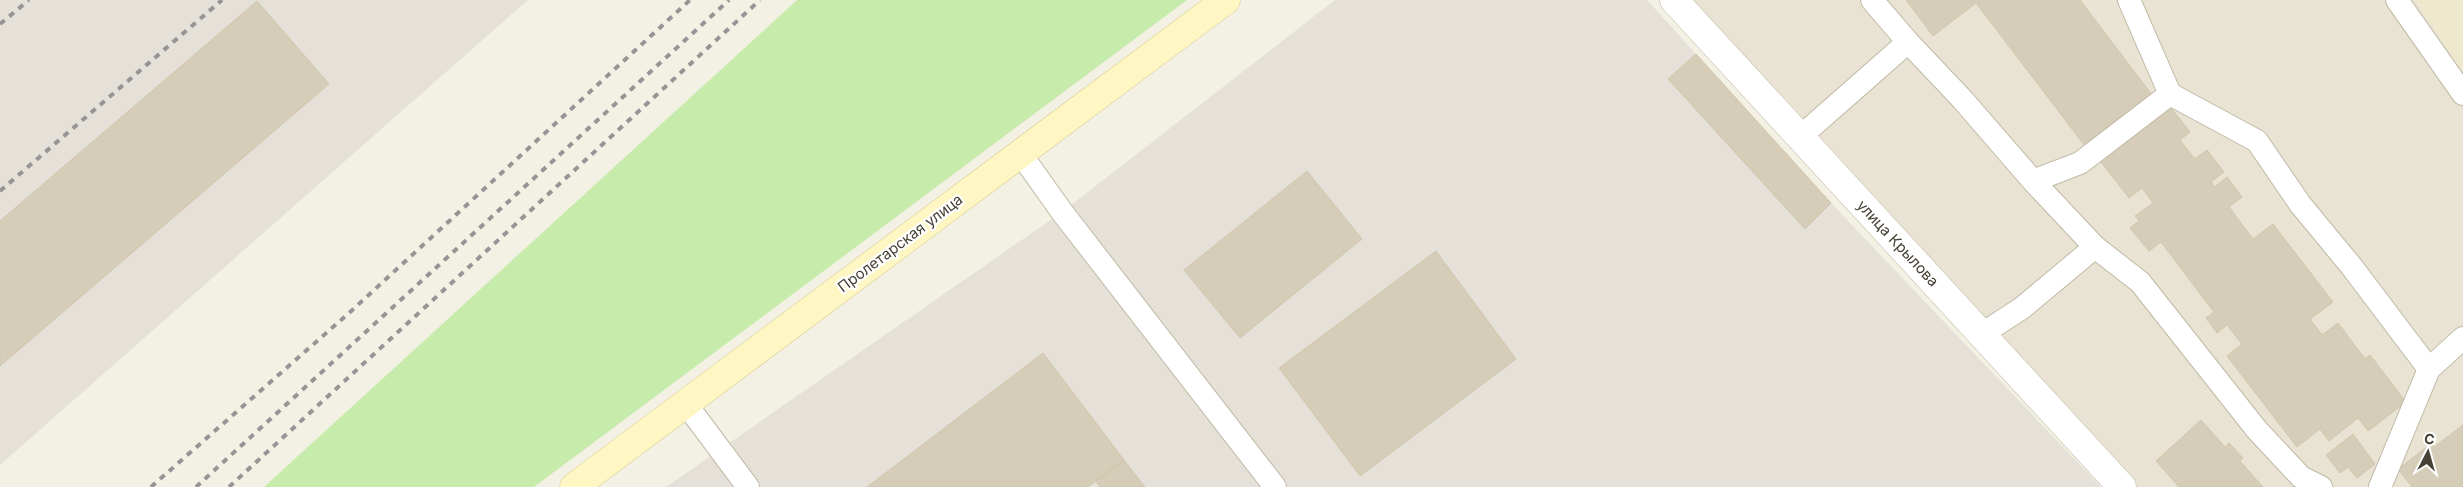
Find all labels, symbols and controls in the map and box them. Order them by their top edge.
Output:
street label: Пролетарская улица [834,190,966,296]
street label: улица Крылова [1853,196,1943,290]
north arrow [2403,427,2453,477]
text: С [2423,430,2435,448]

